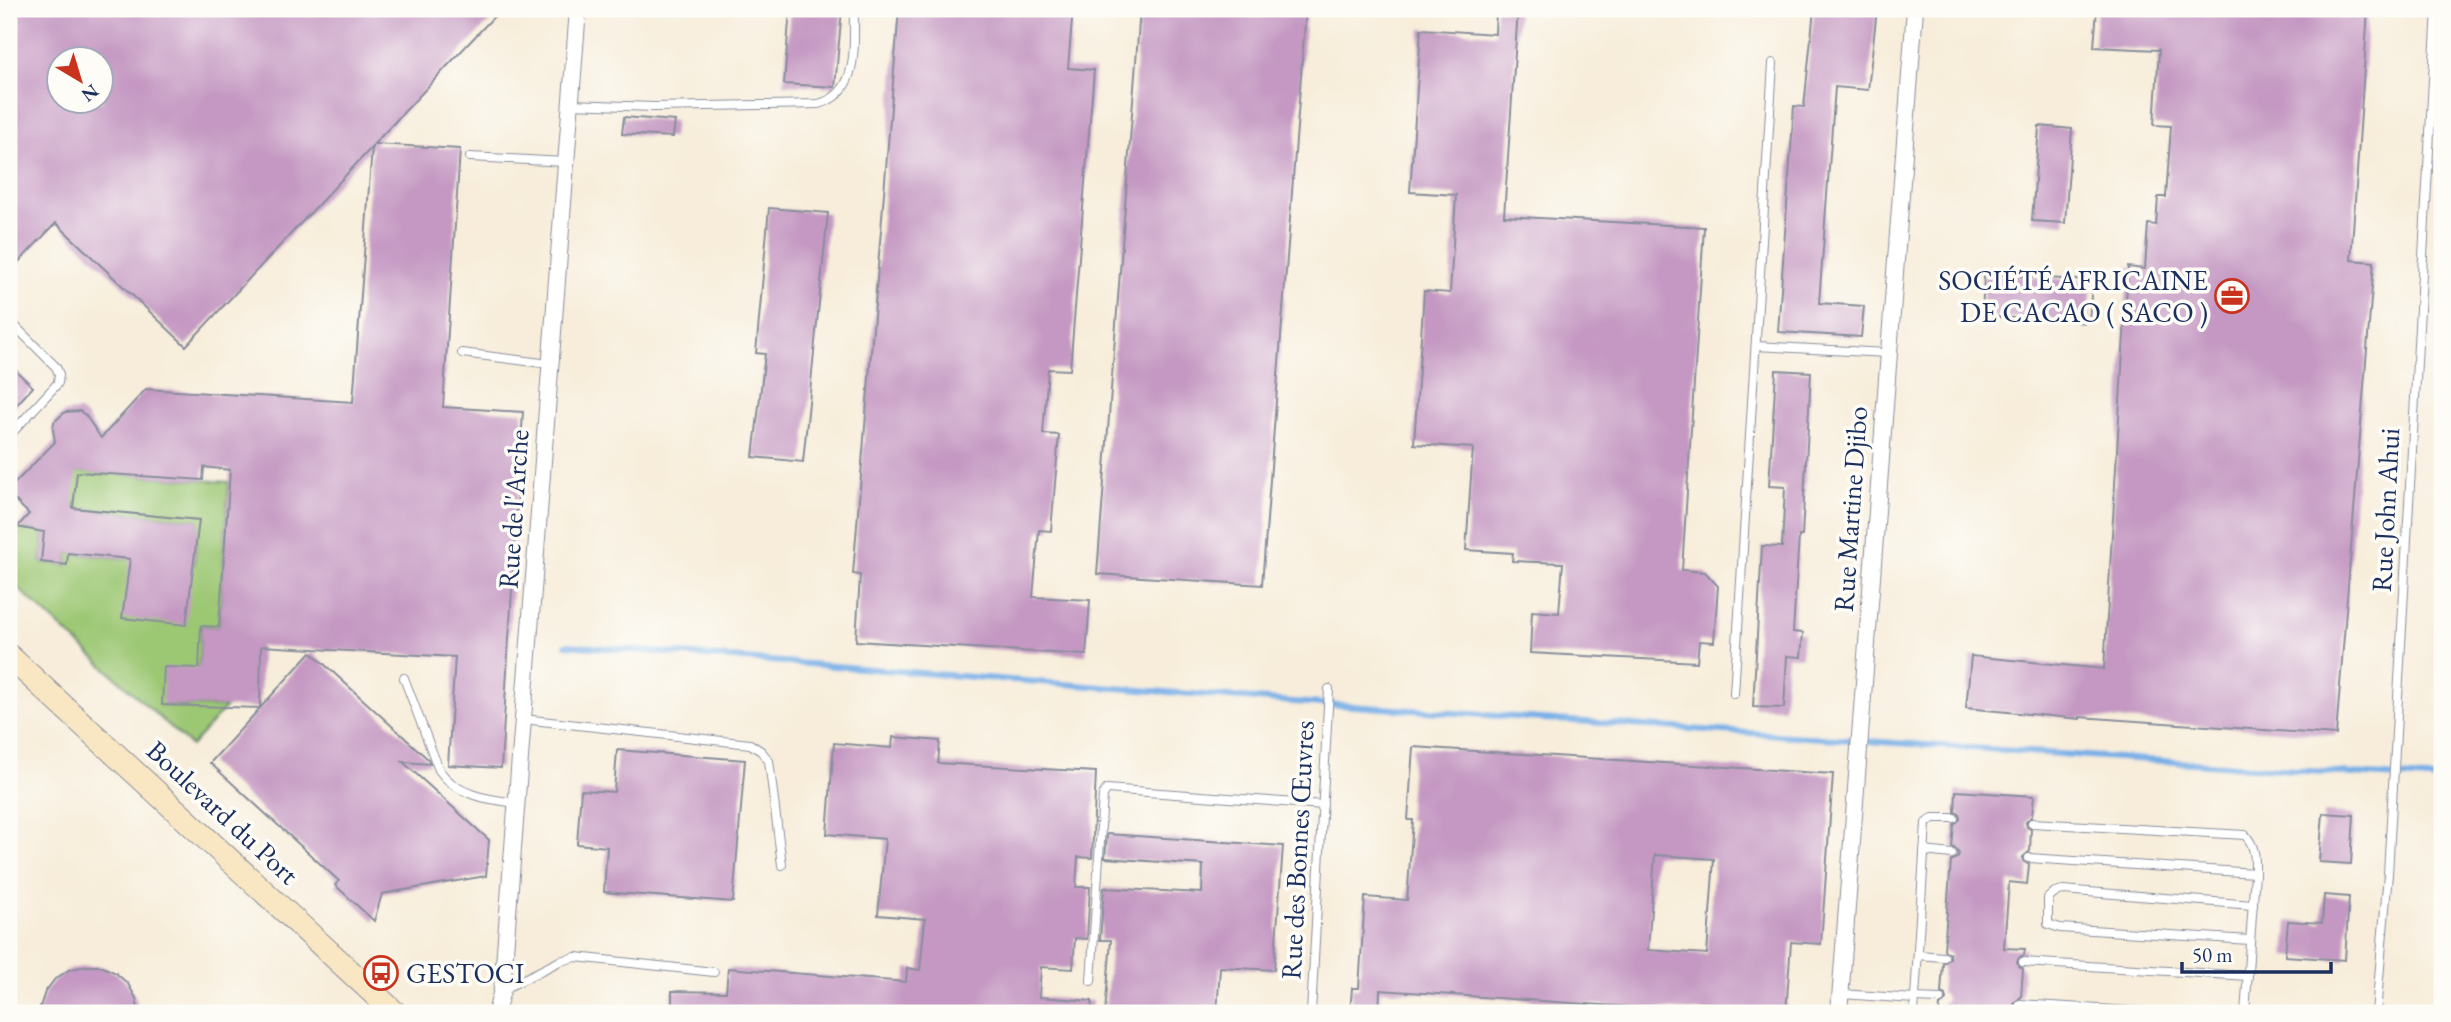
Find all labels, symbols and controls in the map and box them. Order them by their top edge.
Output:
north arrow [46,46,116,116]
text: N [76,78,104,108]
place label: SOCIÉTÉ AFRICAINE DE CACAO ( SACO ) [1938,262,2208,330]
office icon: SOCIÉTÉ AFRICAINE DE CACAO ( SACO ) [2213,277,2251,315]
street label: Rue Martine Djibo [1825,405,1875,613]
street label: Rue John Ahui [2363,427,2407,593]
street label: Rue de l'Arche [489,428,537,590]
street label: Rue des Bonnes Œuvres [1272,720,1322,980]
street label: Boulevard du Port [139,732,307,892]
scale bar [2182,931,2330,975]
text: 50 m [2192,941,2233,968]
bus stop icon: GESTOCI [362,954,400,992]
place label: GESTOCI [406,955,525,991]

